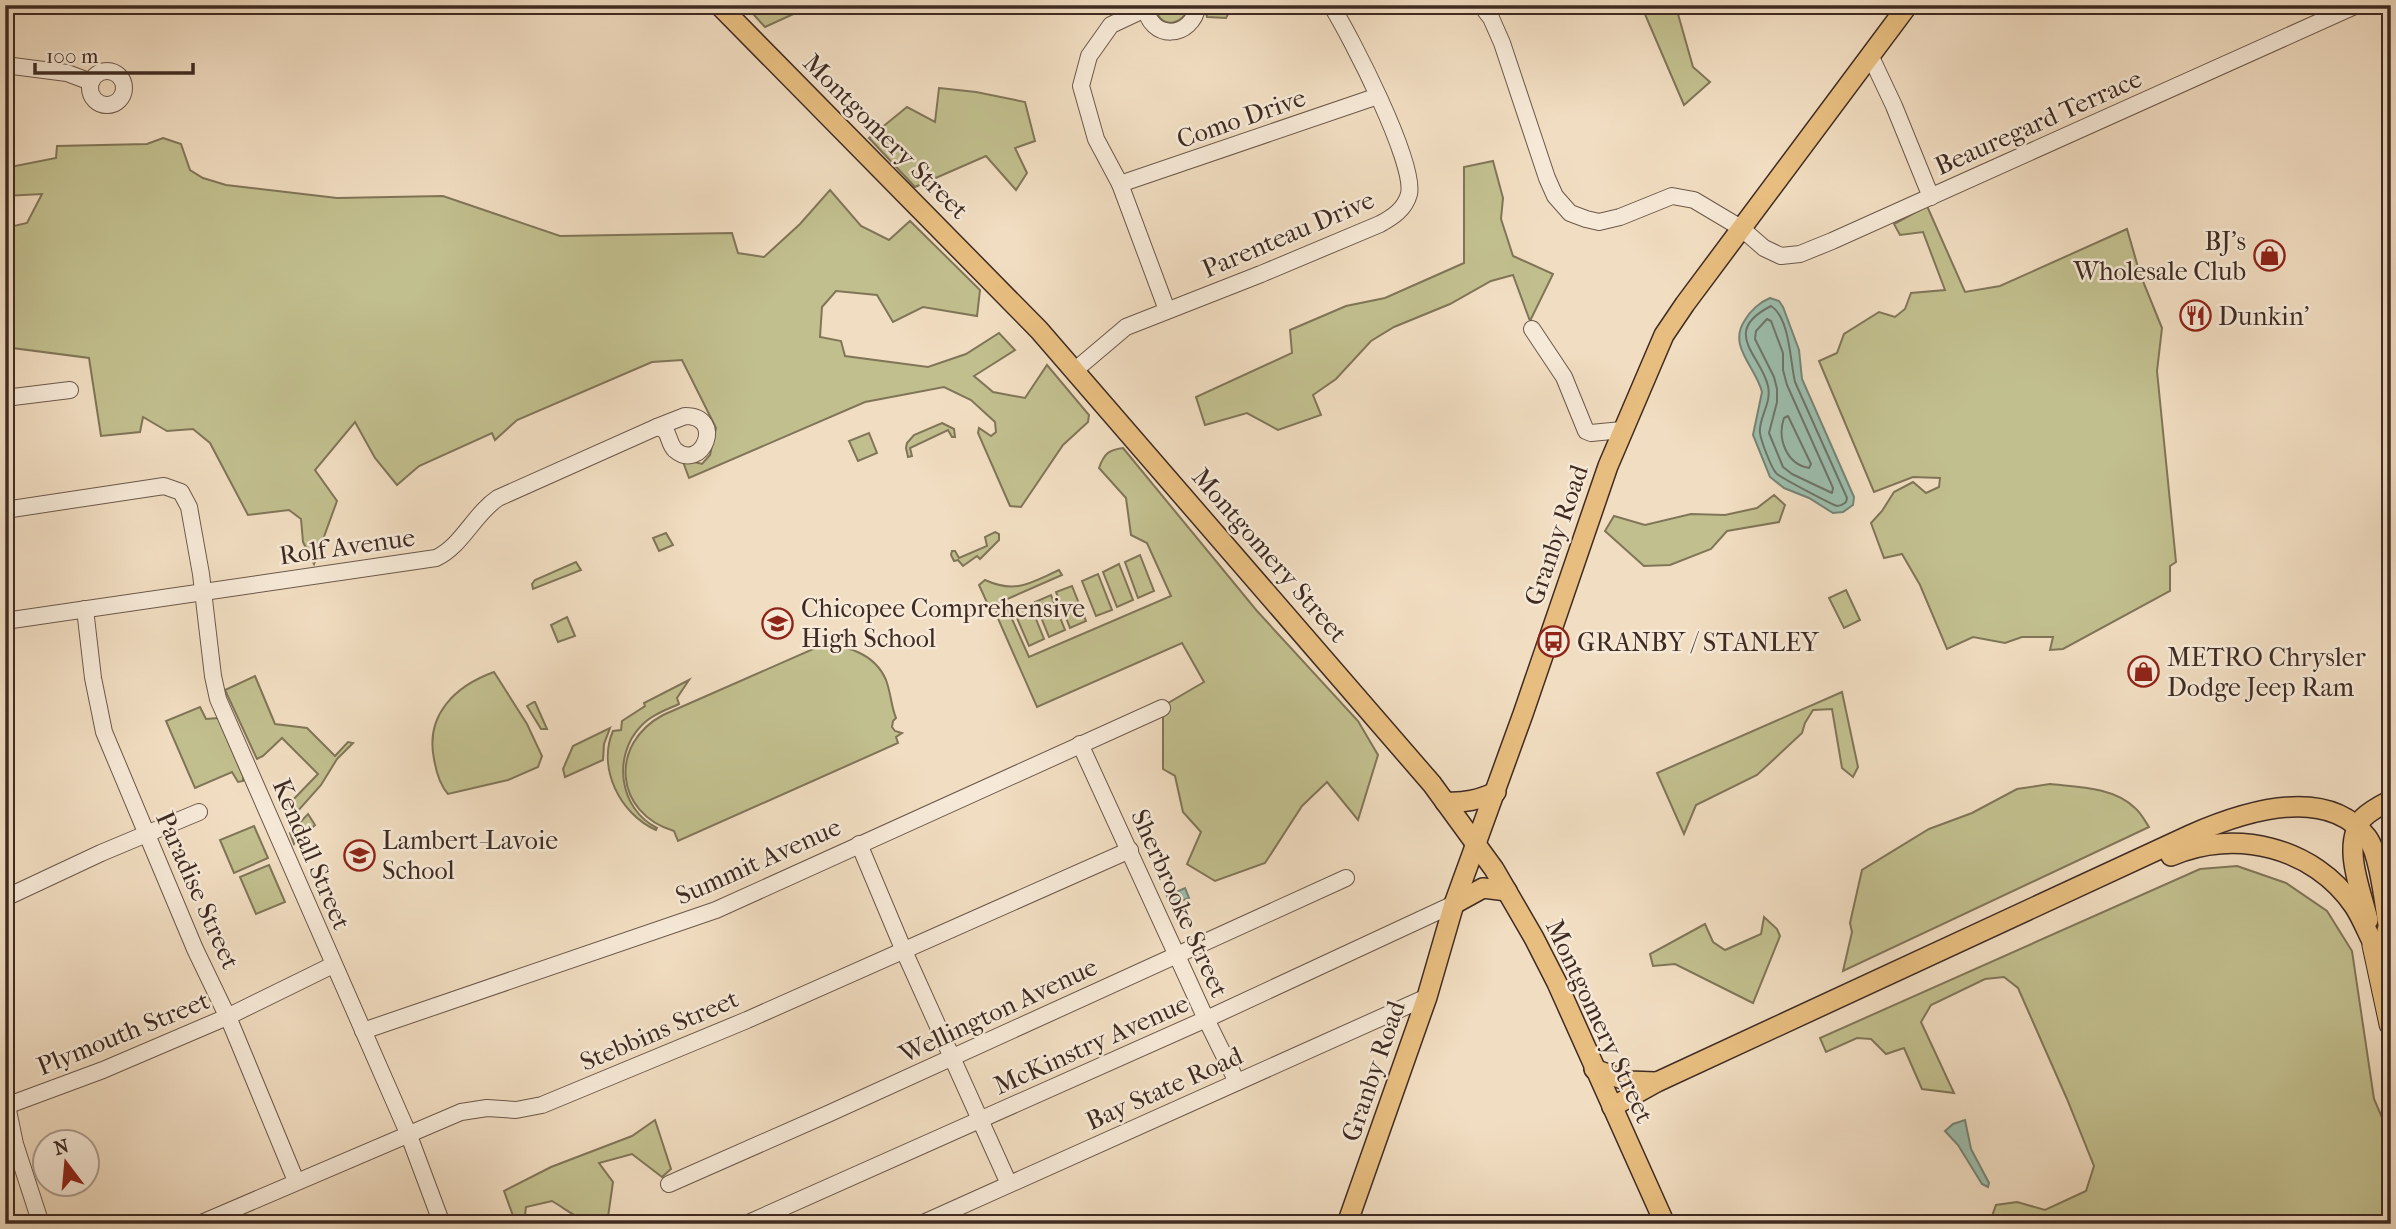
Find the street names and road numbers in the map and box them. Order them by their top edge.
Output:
street label: Montgomery Street [797,47,975,226]
street label: Beauregard Terrace [1930,63,2147,182]
street label: Como Drive [1173,82,1310,155]
street label: Parenteau Drive [1197,184,1379,285]
street label: Granby Road [1518,460,1595,610]
street label: Montgomery Street [1185,462,1354,649]
street label: Rolf Avenue [277,522,417,571]
street label: Kendall Street [266,774,358,935]
street label: Sherbrooke Street [1124,804,1235,1003]
street label: Paradise Street [149,807,246,974]
street label: Summit Avenue [671,811,846,912]
street label: Montgomery Street [1539,915,1661,1129]
street label: Wellington Avenue [893,951,1102,1070]
street label: Stebbins Street [575,983,744,1078]
street label: Plymouth Street [32,985,215,1082]
street label: McKinstry Avenue [989,988,1193,1101]
street label: Granby Road [1335,996,1412,1146]
street label: Bay State Road [1081,1040,1248,1137]

